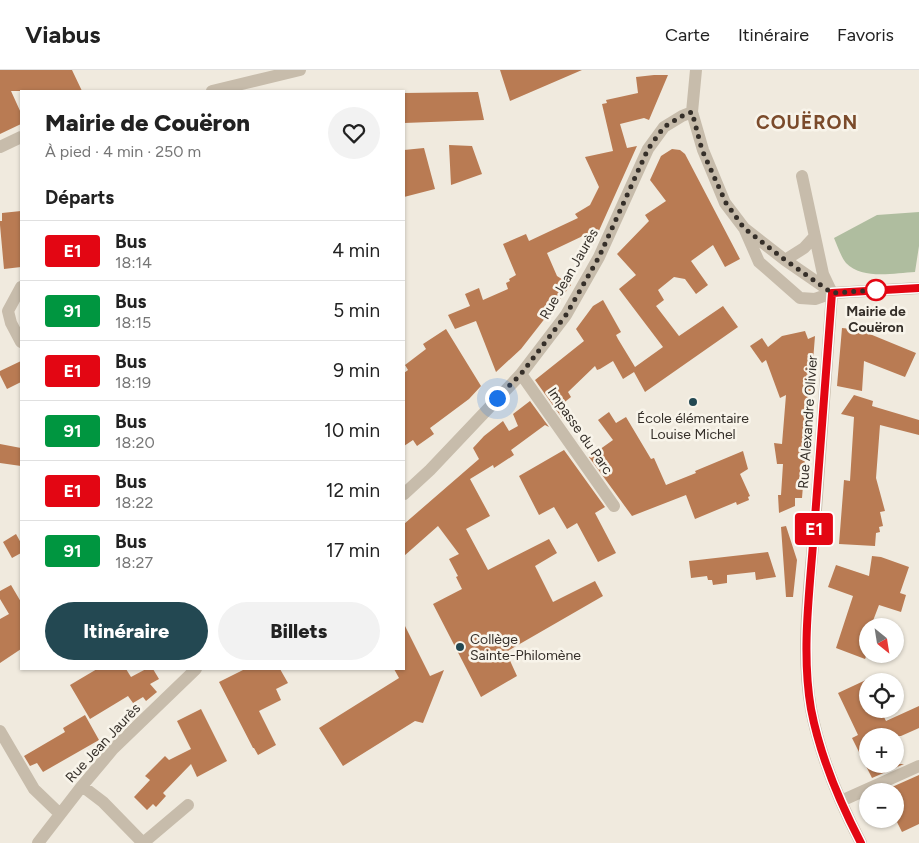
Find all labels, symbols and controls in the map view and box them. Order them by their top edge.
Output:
text: Viabus [25,20,101,49]
text: Carte [665,24,710,46]
text: Itinéraire [738,24,809,46]
text: Favoris [837,24,894,46]
button: heart [328,107,380,159]
text: Mairie de Couëron [45,108,250,137]
district label: COUËRON [756,111,858,134]
text: À pied · 4 min · 250 m [45,142,201,161]
text: Départs [45,186,114,209]
street label: Rue Jean Jaurès [536,226,602,322]
text: Bus [115,230,146,253]
text: 4 min [332,239,380,262]
text: E1 [63,240,82,262]
text: 18:14 [115,253,152,272]
marker: Mairie de Couëron [865,279,887,301]
text: Bus [115,290,146,313]
text: 5 min [333,299,380,322]
text: 91 [63,300,82,322]
place label: Mairie de Couëron [846,303,906,336]
text: 18:15 [115,313,151,332]
text: Bus [115,350,146,373]
street label: Rue Alexandre Olivier [795,355,821,489]
text: 9 min [333,359,380,382]
text: E1 [63,360,82,382]
text: 18:19 [115,373,151,392]
street label: Impasse du Parc [544,384,617,478]
your location [485,386,510,411]
marker: École élémentaire Louise Michel [687,396,699,408]
text: Bus [115,410,146,433]
place label: École élémentaire Louise Michel [637,410,749,443]
text: 10 min [324,419,380,442]
text: 91 [63,420,82,442]
text: 18:20 [115,433,155,452]
text: Bus [115,470,146,493]
text: 12 min [326,479,380,502]
text: E1 [63,480,82,502]
text: 18:22 [115,493,153,512]
line badge: E1 [792,513,836,545]
text: E1 [805,518,823,540]
text: Bus [115,530,146,553]
text: 17 min [326,539,380,562]
text: 91 [63,540,82,562]
text: 18:27 [115,553,153,572]
button: Itinéraire [45,602,208,660]
button: Billets [218,602,380,660]
north arrow [859,618,904,662]
map controls [859,618,904,828]
place label: Collège Sainte-Philomène [470,631,581,664]
marker: Collège Sainte-Philomène [454,641,466,653]
button: locate [859,673,904,718]
street label: Rue Jean Jaurès [62,700,144,786]
button: + [859,728,904,773]
button: − [859,783,904,828]

